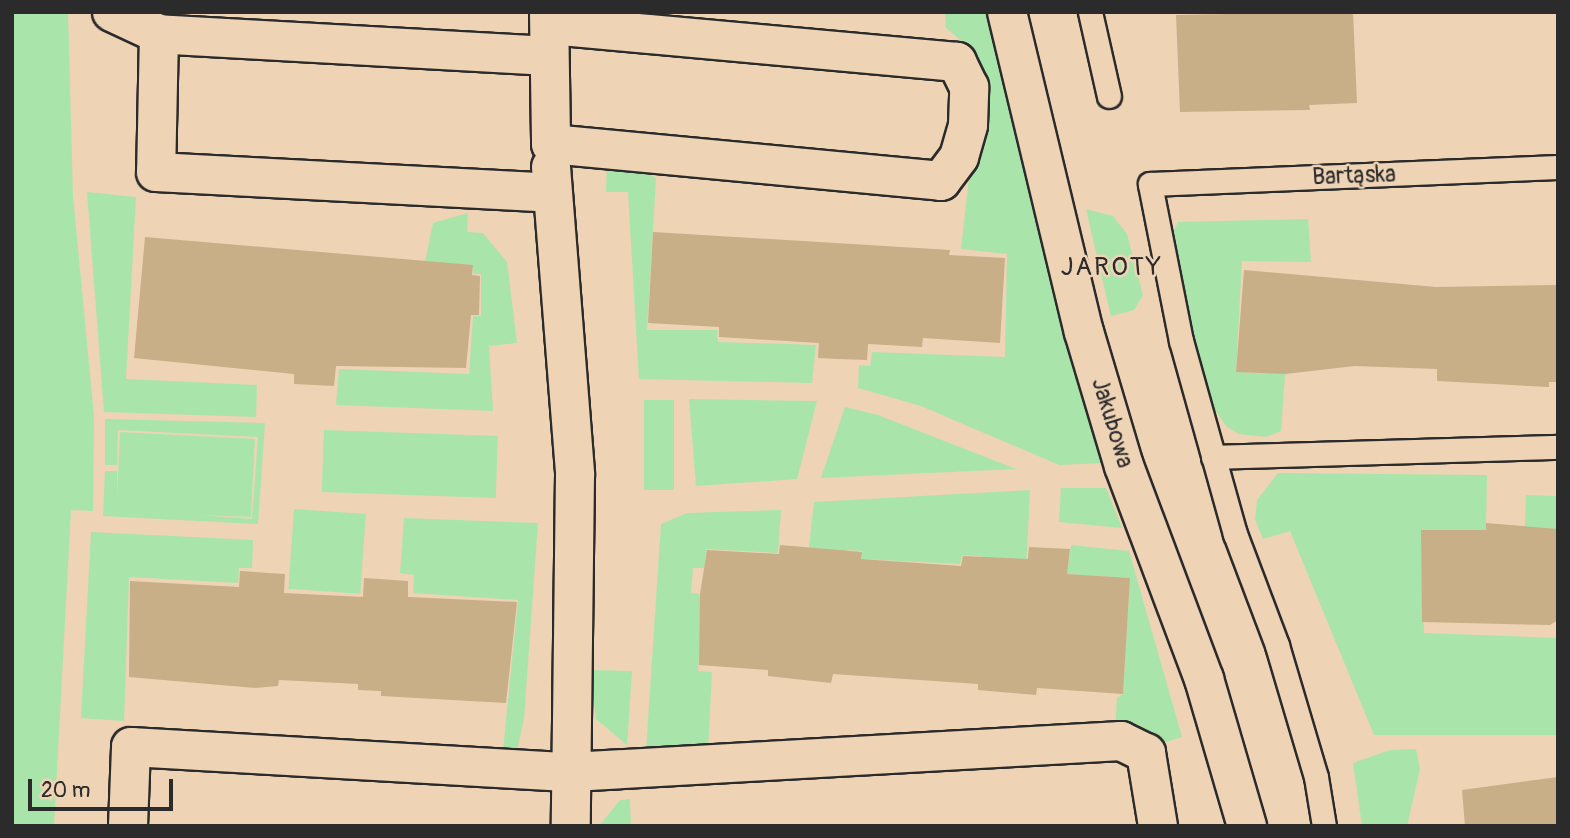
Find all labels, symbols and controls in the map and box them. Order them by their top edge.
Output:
street label: Bartąska [1312,161,1396,191]
district label: JAROTY [1062,252,1162,284]
street label: Jakubowa [1085,375,1139,471]
scale bar [32,764,177,808]
text: 20 m [41,777,90,804]

